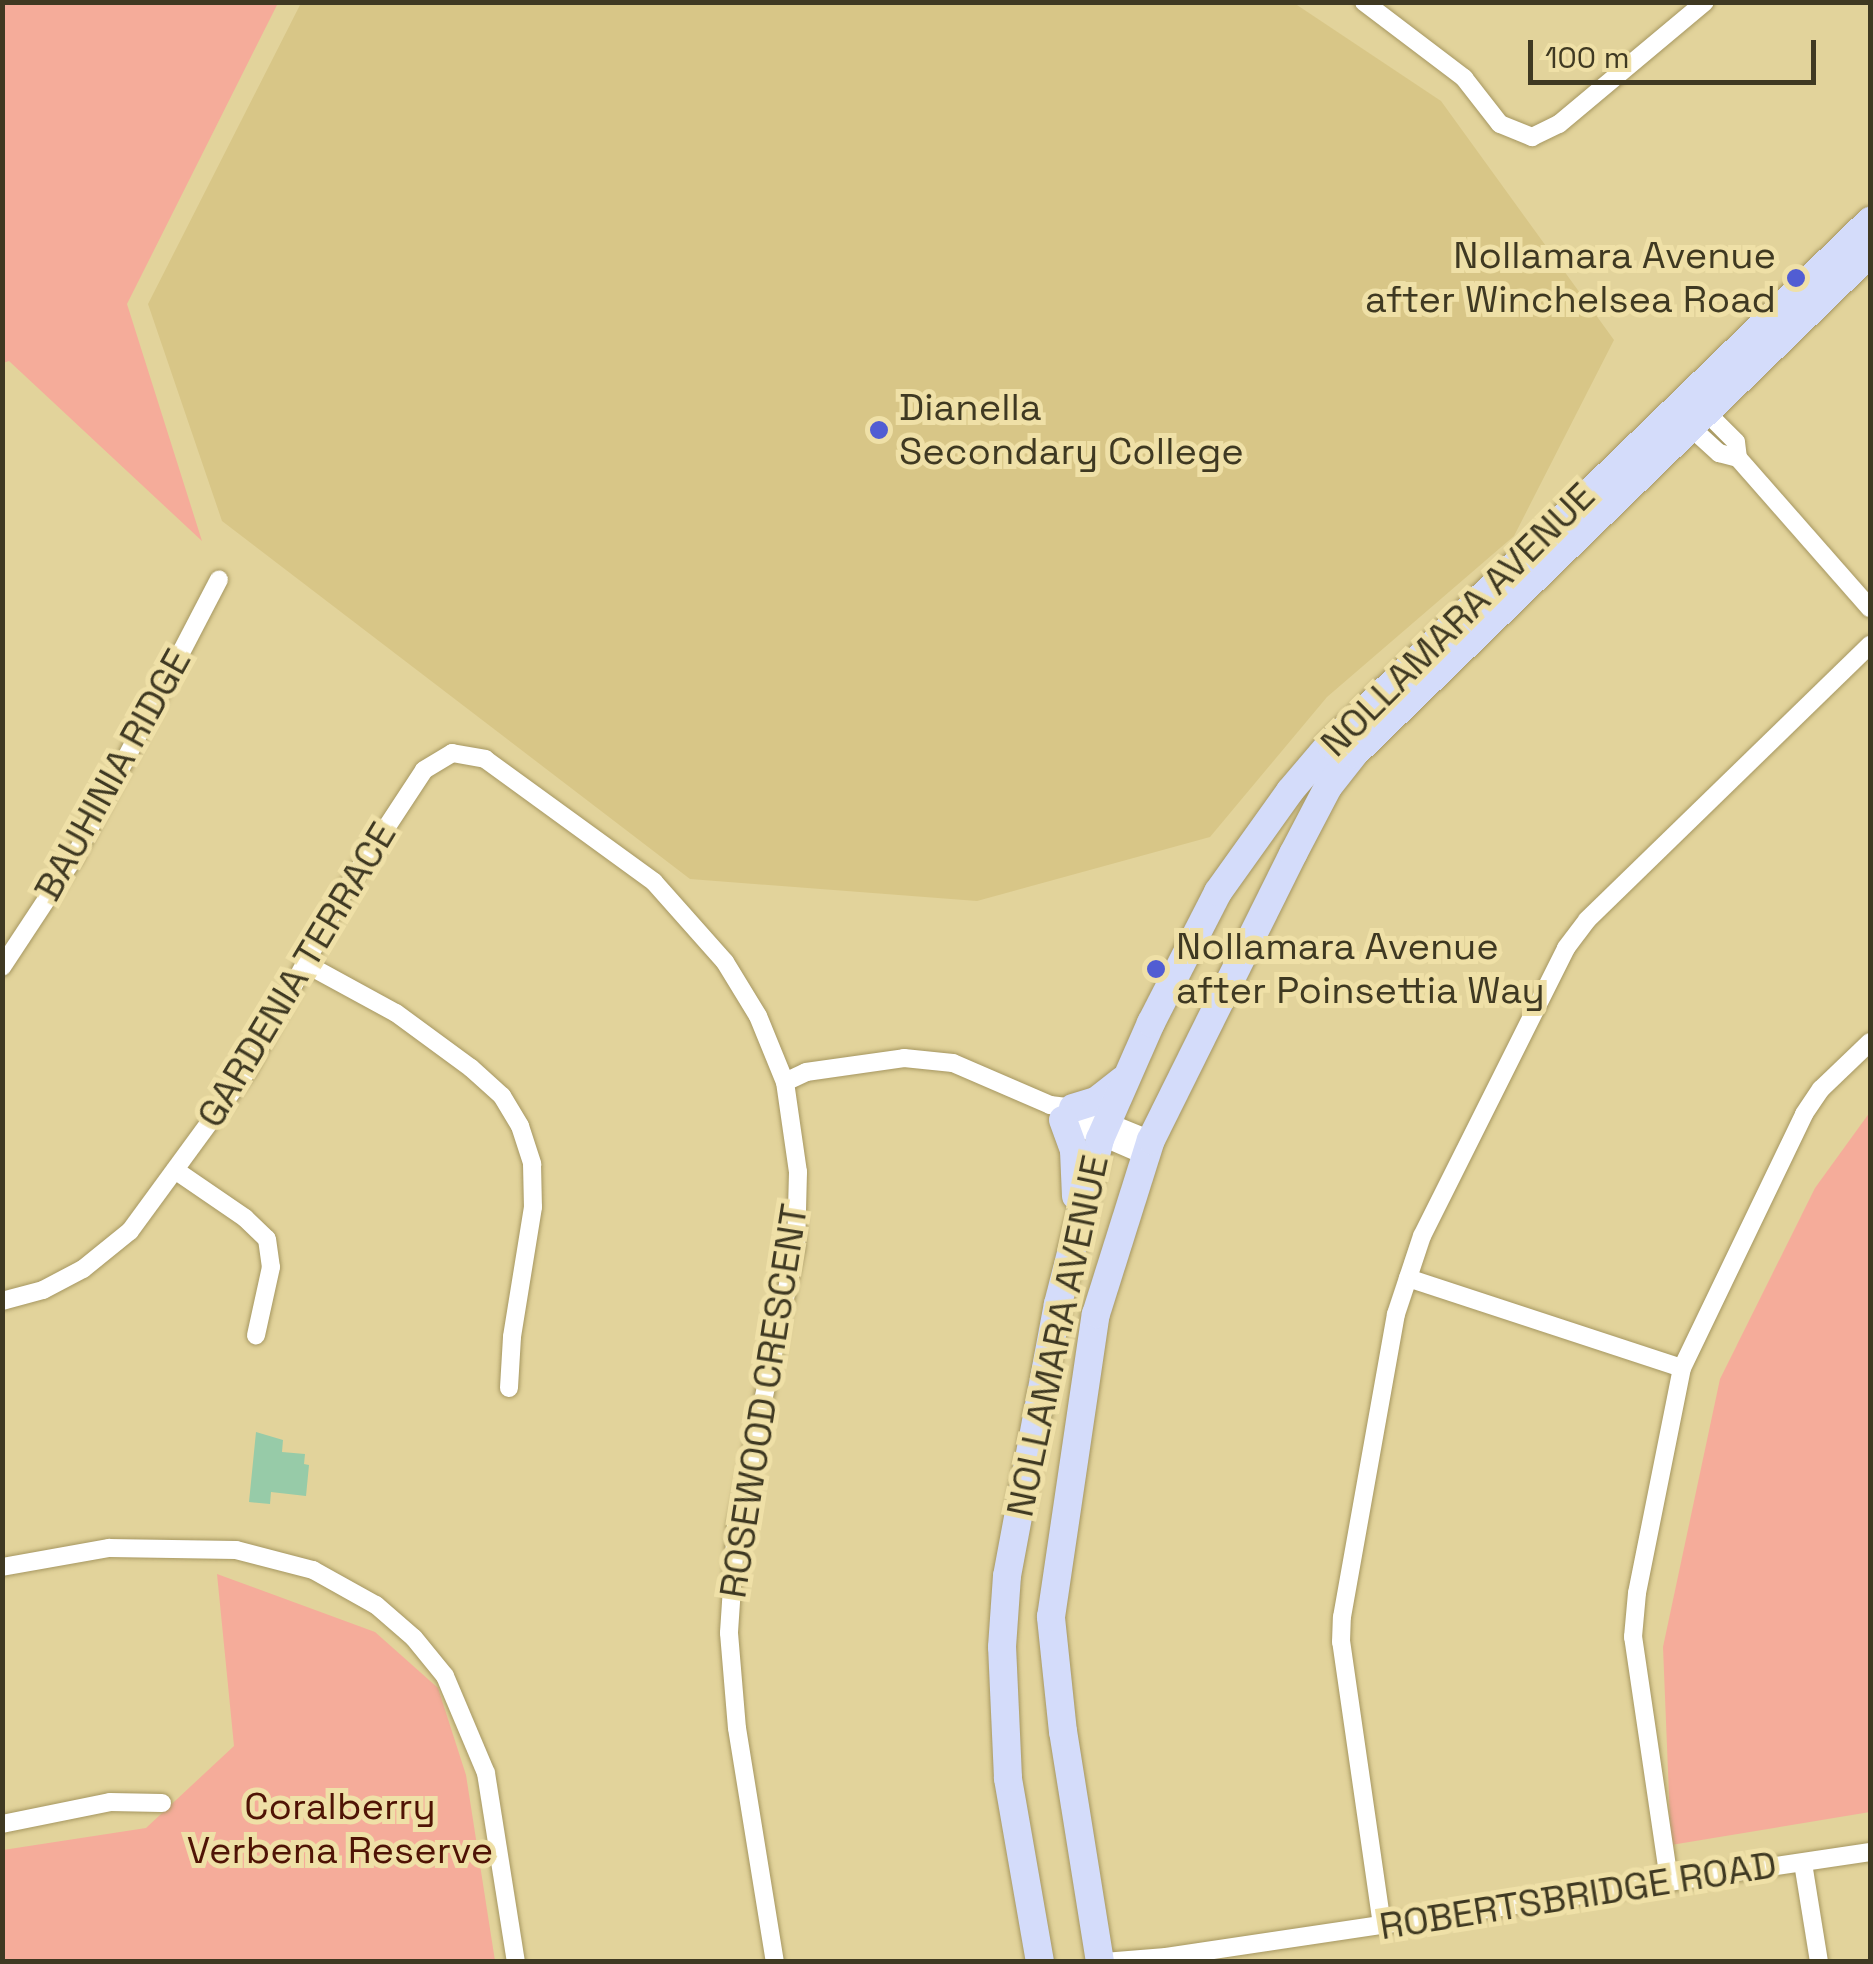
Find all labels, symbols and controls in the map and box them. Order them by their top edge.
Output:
scale bar [1533,20,1820,82]
text: 100 m [1545,38,1630,77]
place label: Nollamara Avenue after Winchelsea Road [1365,233,1776,322]
marker: Nollamara Avenue after Winchelsea Road [1785,267,1807,289]
place label: Dianella Secondary College [899,385,1244,474]
marker: Dianella Secondary College [868,419,890,441]
street label: NOLLAMARA AVENUE [1311,473,1605,767]
street label: BAUHINIA RIDGE [25,641,201,909]
street label: GARDENIA TERRACE [188,814,406,1136]
place label: Nollamara Avenue after Poinsettia Way [1176,924,1545,1014]
marker: Nollamara Avenue after Poinsettia Way [1145,958,1167,980]
street label: NOLLAMARA AVENUE [997,1151,1119,1521]
street label: ROSEWOOD CRESCENT [710,1201,818,1601]
park label: Coralberry Verbena Reserve [187,1784,493,1874]
street label: ROBERTSBRIDGE ROAD [1376,1842,1780,1950]

